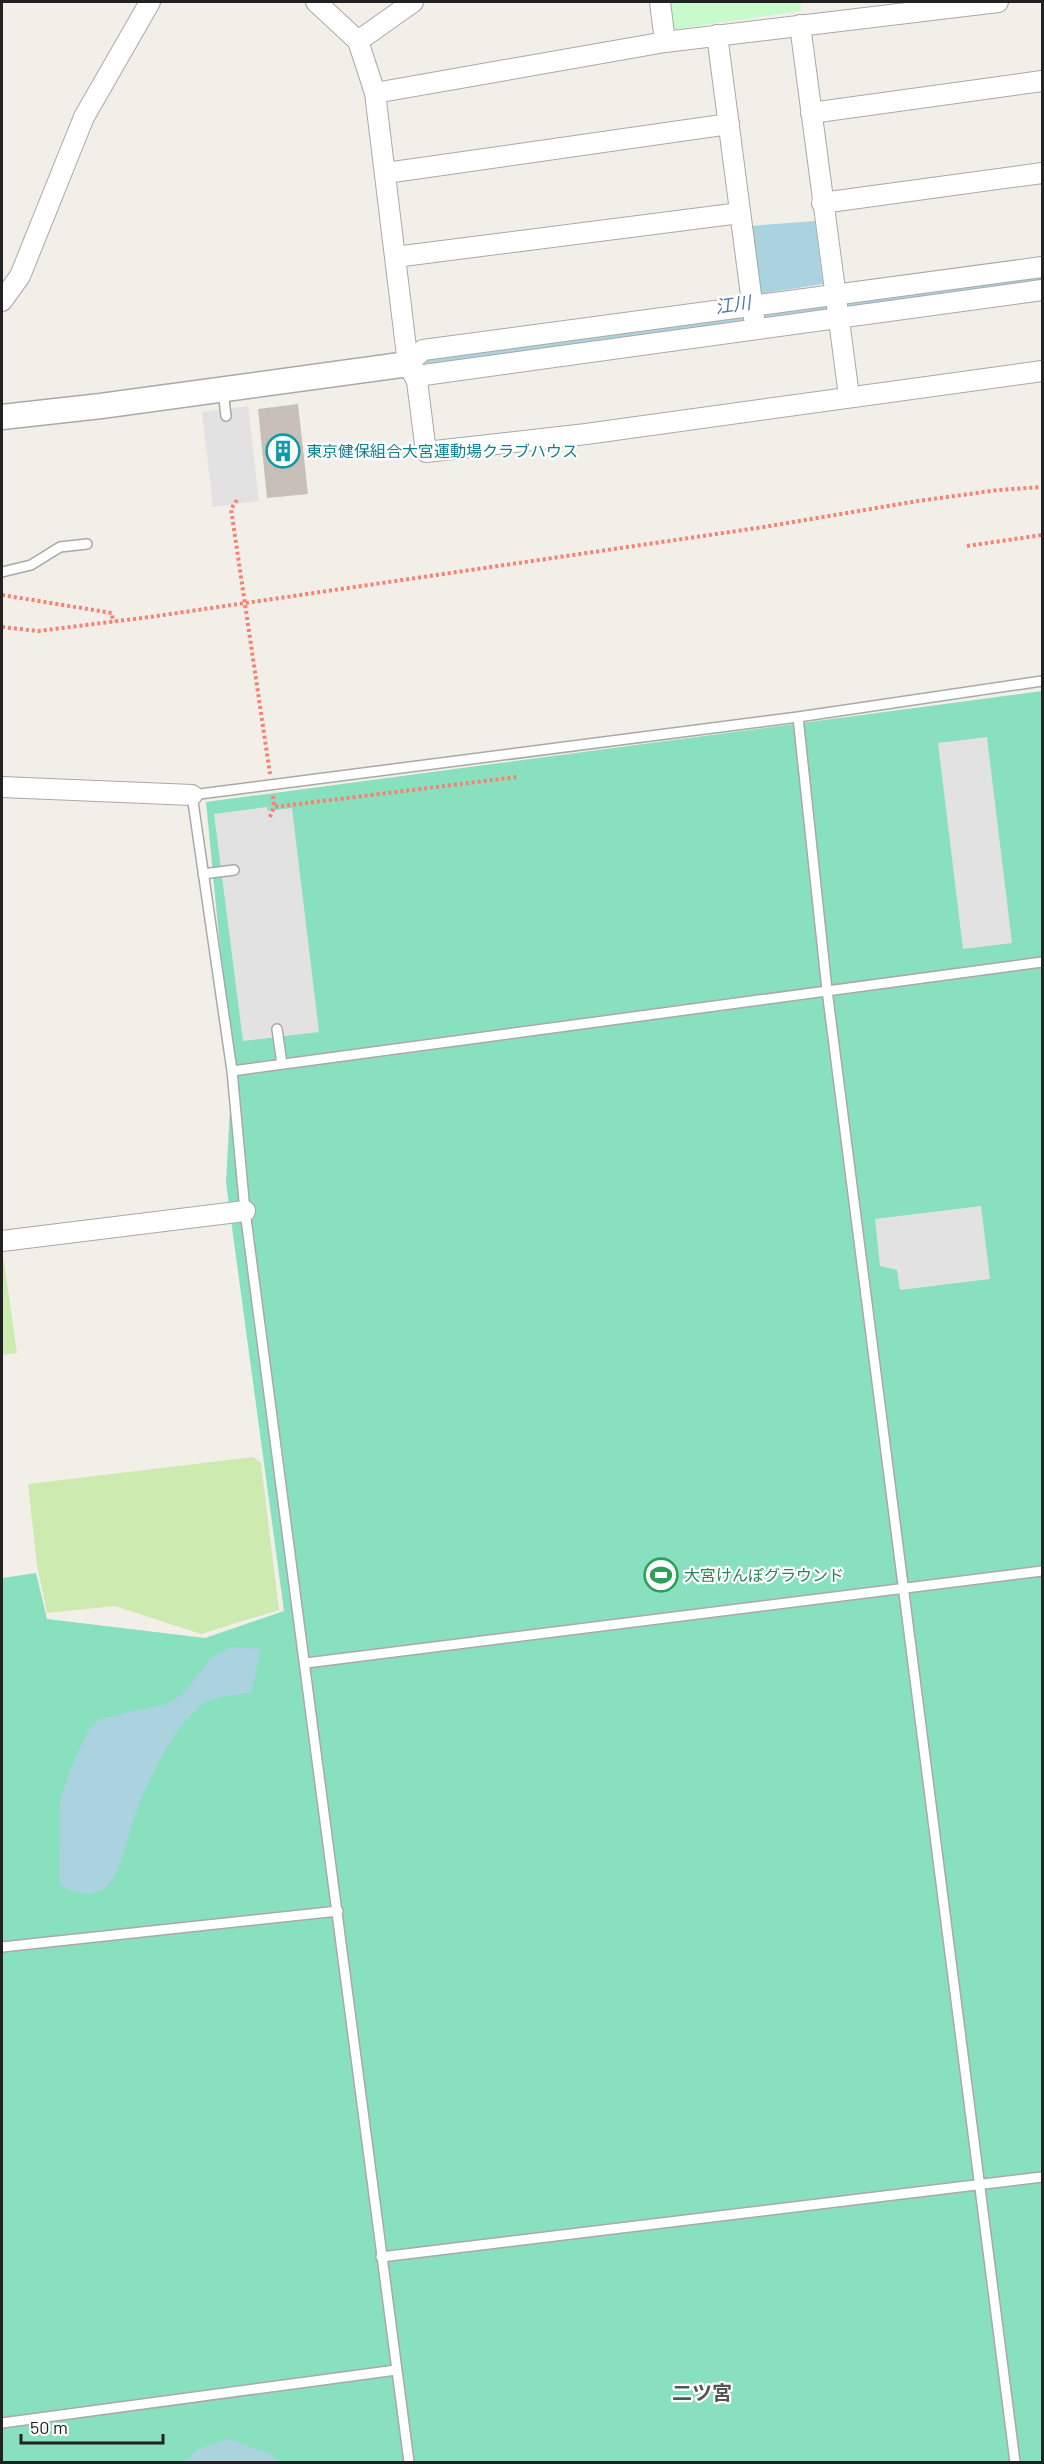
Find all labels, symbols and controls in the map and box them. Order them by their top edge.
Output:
water label: 江川 [714,290,754,317]
building icon: 東京健保組合大宮運動場クラブハウス [265,433,301,469]
place label: 東京健保組合大宮運動場クラブハウス [306,441,578,460]
sports icon: 大宮けんぽグラウンド [643,1557,679,1593]
place label: 大宮けんぽグラウンド [684,1565,844,1584]
district label: 二ツ宮 [672,2380,732,2404]
scale bar [21,2407,164,2445]
text: 50 m [30,2416,68,2438]

